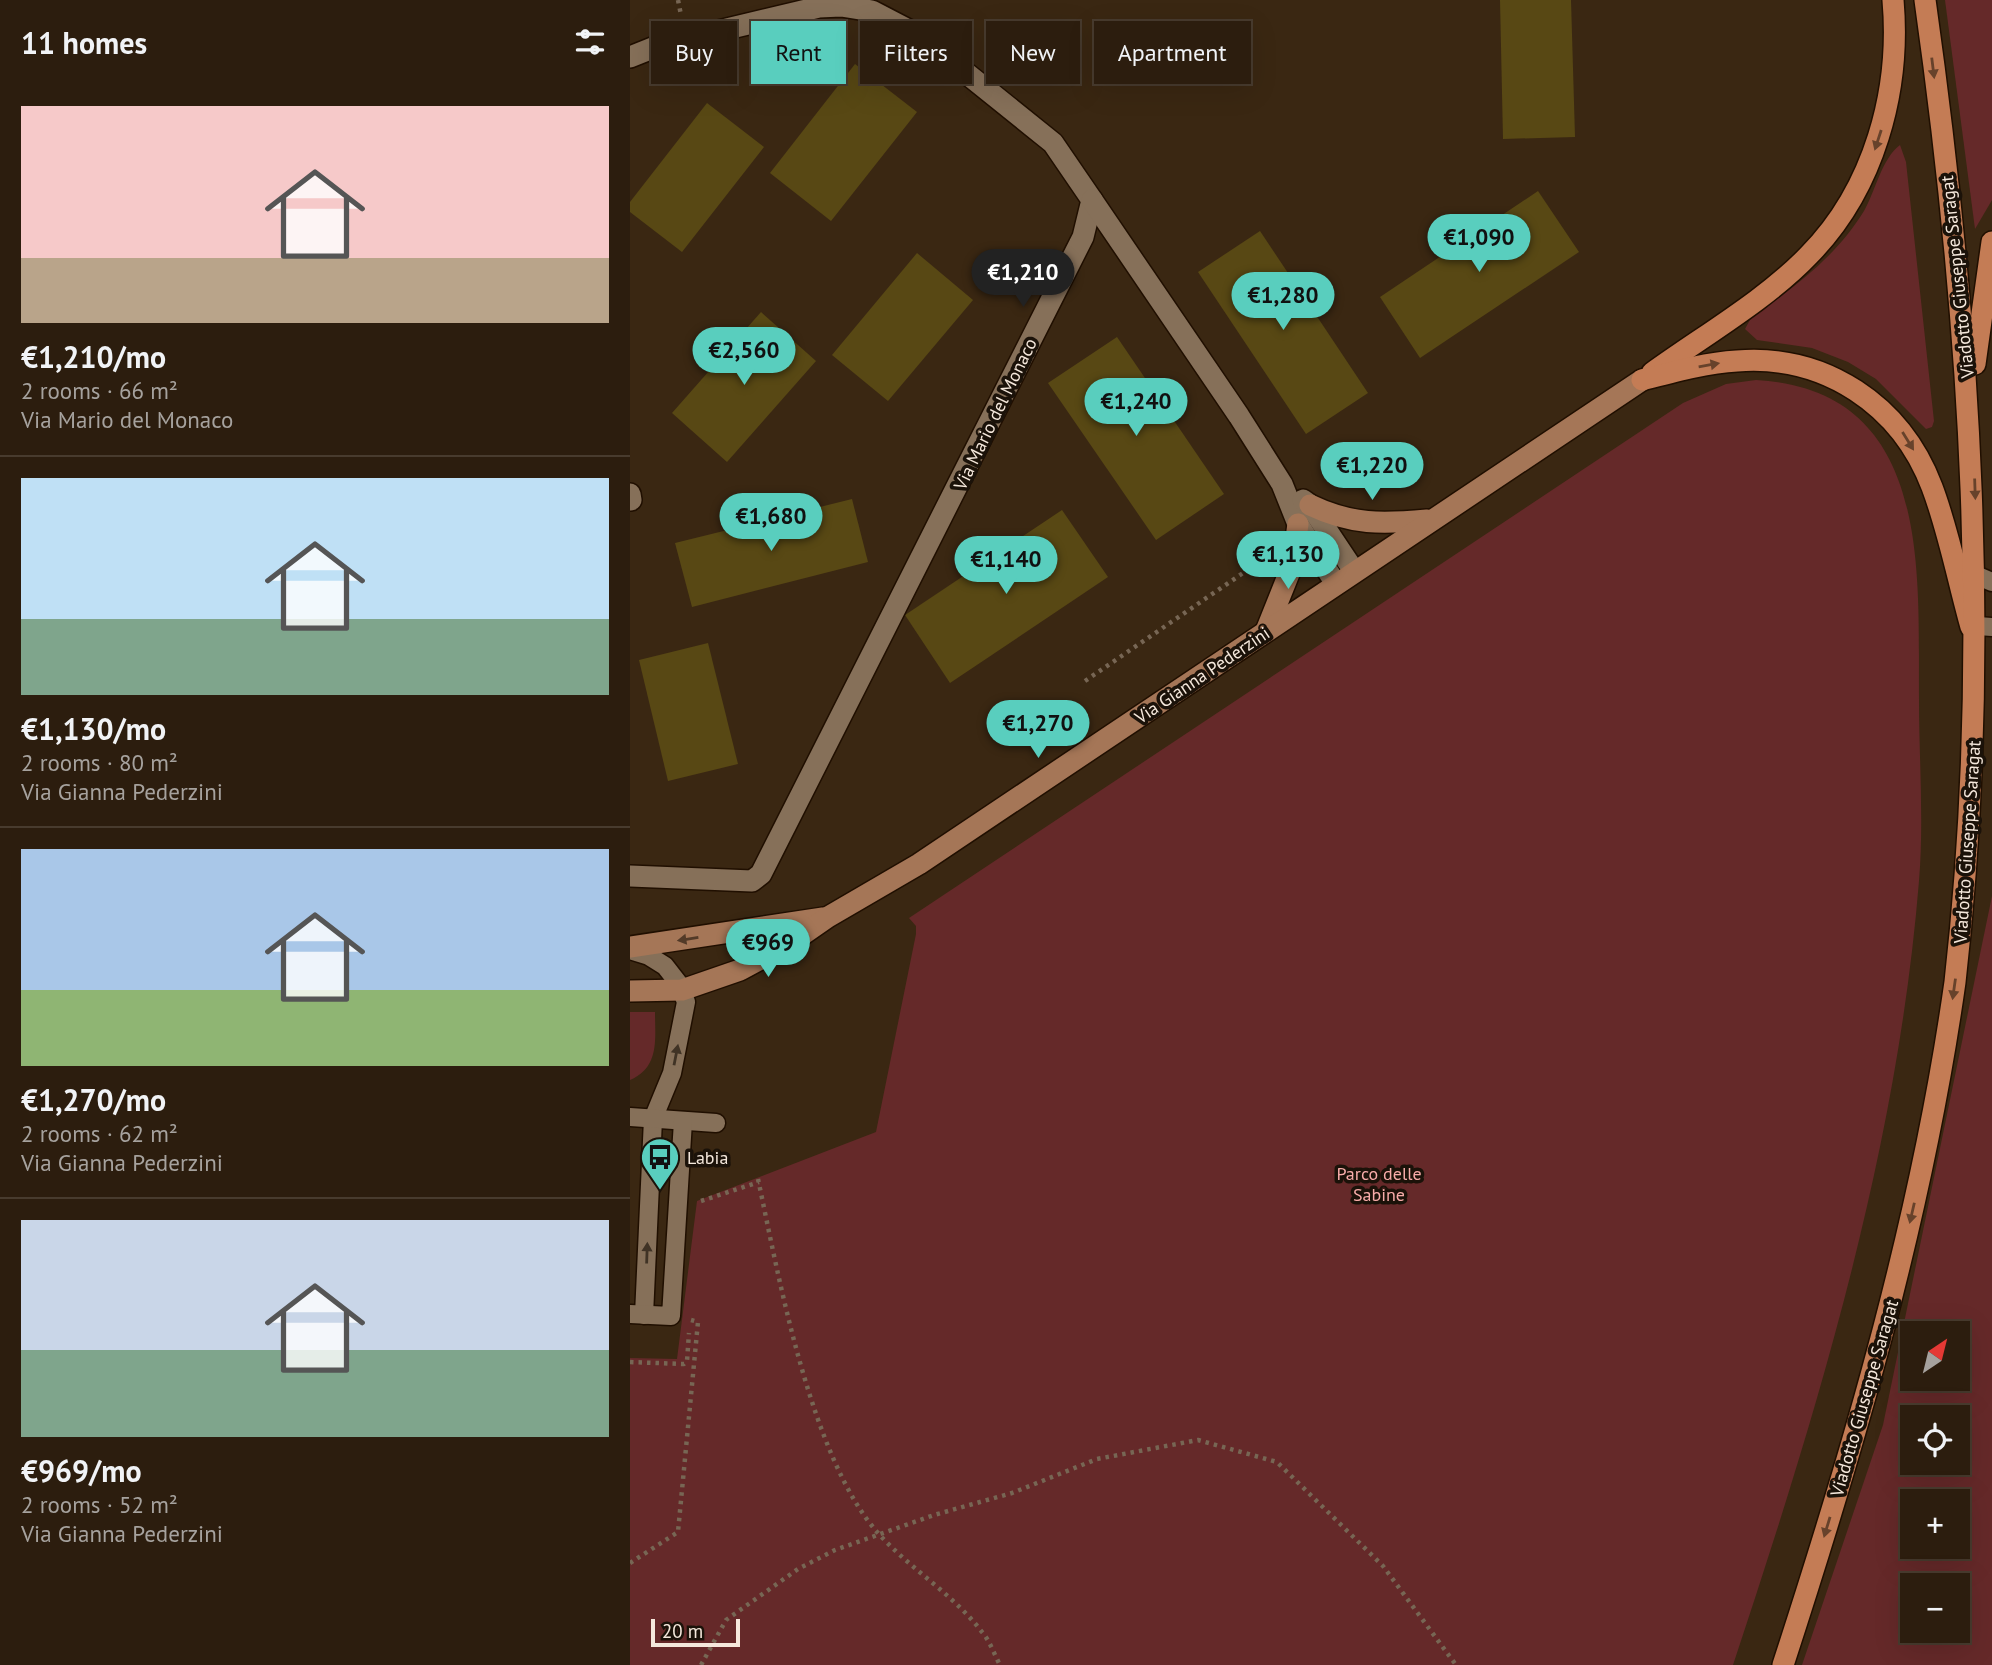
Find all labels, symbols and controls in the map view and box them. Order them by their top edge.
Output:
chip: Buy [651,21,737,84]
chip: Rent [751,21,846,84]
chip: Filters [860,21,972,84]
chip: New [986,21,1080,84]
chip: Apartment [1094,21,1251,84]
text: 11 homes [21,23,147,62]
icon: filters [571,23,609,61]
one-way arrow [1928,57,1939,79]
one-way arrow [1872,130,1883,151]
icon: home [252,151,378,277]
street label: Viadotto Giuseppe Saragat [1935,175,1979,380]
pin: €1,090 [1422,215,1536,274]
text: €1,090 [1443,222,1515,251]
pin: €1,210 [966,250,1080,309]
text: €1,210 [987,257,1059,286]
pin: €1,280 [1226,272,1340,332]
text: €1,280 [1247,280,1319,309]
pin: €2,560 [687,328,801,387]
street label: Via Mario del Monaco [948,334,1042,495]
text: €2,560 [708,335,780,364]
text: €1,210/mo [21,337,166,376]
one-way arrow [1698,359,1720,370]
text: 2 rooms · 66 m² [21,376,178,405]
pin: €1,240 [1079,378,1193,438]
text: €1,240 [1100,386,1172,415]
text: Via Mario del Monaco [21,405,233,434]
one-way arrow [1902,432,1915,451]
pin: €1,220 [1315,442,1429,502]
text: €1,220 [1336,450,1408,479]
one-way arrow [1969,478,1980,500]
pin: €1,680 [714,494,828,553]
text: €1,680 [735,501,807,530]
icon: home [252,523,378,649]
pin: €1,130 [1231,532,1345,591]
pin: €1,140 [949,536,1063,596]
text: €1,130 [1252,539,1324,568]
text: €1,140 [970,544,1042,573]
street label: Via Gianna Pederzini [1129,621,1274,729]
pin: €1,270 [981,700,1095,760]
text: €1,270 [1002,708,1074,737]
text: €1,130/mo [21,709,166,748]
street label: Viadotto Giuseppe Saragat [1948,740,1986,945]
text: 2 rooms · 80 m² [21,748,178,777]
text: Via Gianna Pederzini [21,777,223,806]
icon: home [252,894,378,1020]
pin: €969 [727,920,809,979]
text: €969 [742,927,794,956]
one-way arrow [677,933,699,944]
one-way arrow [1948,978,1959,1000]
one-way arrow [670,1044,681,1066]
text: €1,270/mo [21,1080,166,1119]
text: 2 rooms · 62 m² [21,1119,178,1148]
bus stop icon: Labia [639,1136,681,1191]
place label: Labia [687,1146,728,1169]
text: Via Gianna Pederzini [21,1148,223,1177]
park label: Parco delle Sabine [1336,1162,1422,1206]
one-way arrow [1907,1202,1918,1224]
one-way arrow [641,1241,652,1263]
icon: home [252,1265,378,1391]
street label: Viadotto Giuseppe Saragat [1825,1297,1903,1500]
north arrow [1900,1321,1970,1391]
map controls [1900,1321,1970,1643]
button: locate [1900,1405,1970,1475]
text: €969/mo [21,1451,142,1490]
button: + [1900,1489,1970,1559]
text: 2 rooms · 52 m² [21,1490,178,1519]
one-way arrow [1822,1516,1832,1537]
text: Via Gianna Pederzini [21,1519,223,1548]
button: − [1900,1573,1970,1643]
scale bar [651,1616,740,1648]
text: 20 m [662,1619,703,1643]

